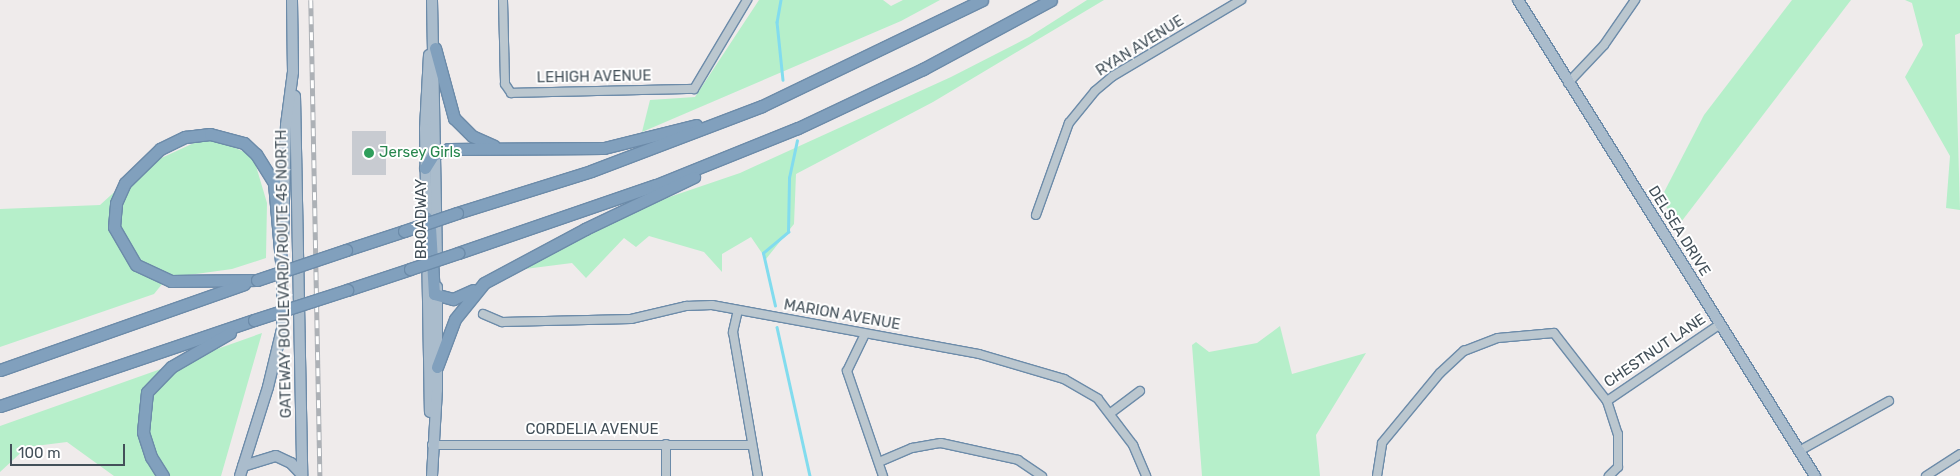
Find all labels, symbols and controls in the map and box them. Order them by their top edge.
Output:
street label: RYAN AVENUE [1093,12,1187,80]
street label: LEHIGH AVENUE [536,67,652,87]
street label: GATEWAY BOULEVARD/ROUTE 45 NORTH [272,129,296,419]
place label: Jersey Girls [379,144,461,162]
marker: Jersey Girls [363,147,375,159]
street label: BROADWAY [413,179,431,259]
street label: DELSEA DRIVE [1644,182,1714,280]
street label: MARION AVENUE [782,296,902,334]
street label: CHESTNUT LANE [1601,310,1709,392]
street label: CORDELIA AVENUE [525,421,659,439]
scale bar [12,434,128,466]
text: 100 m [18,444,60,462]

